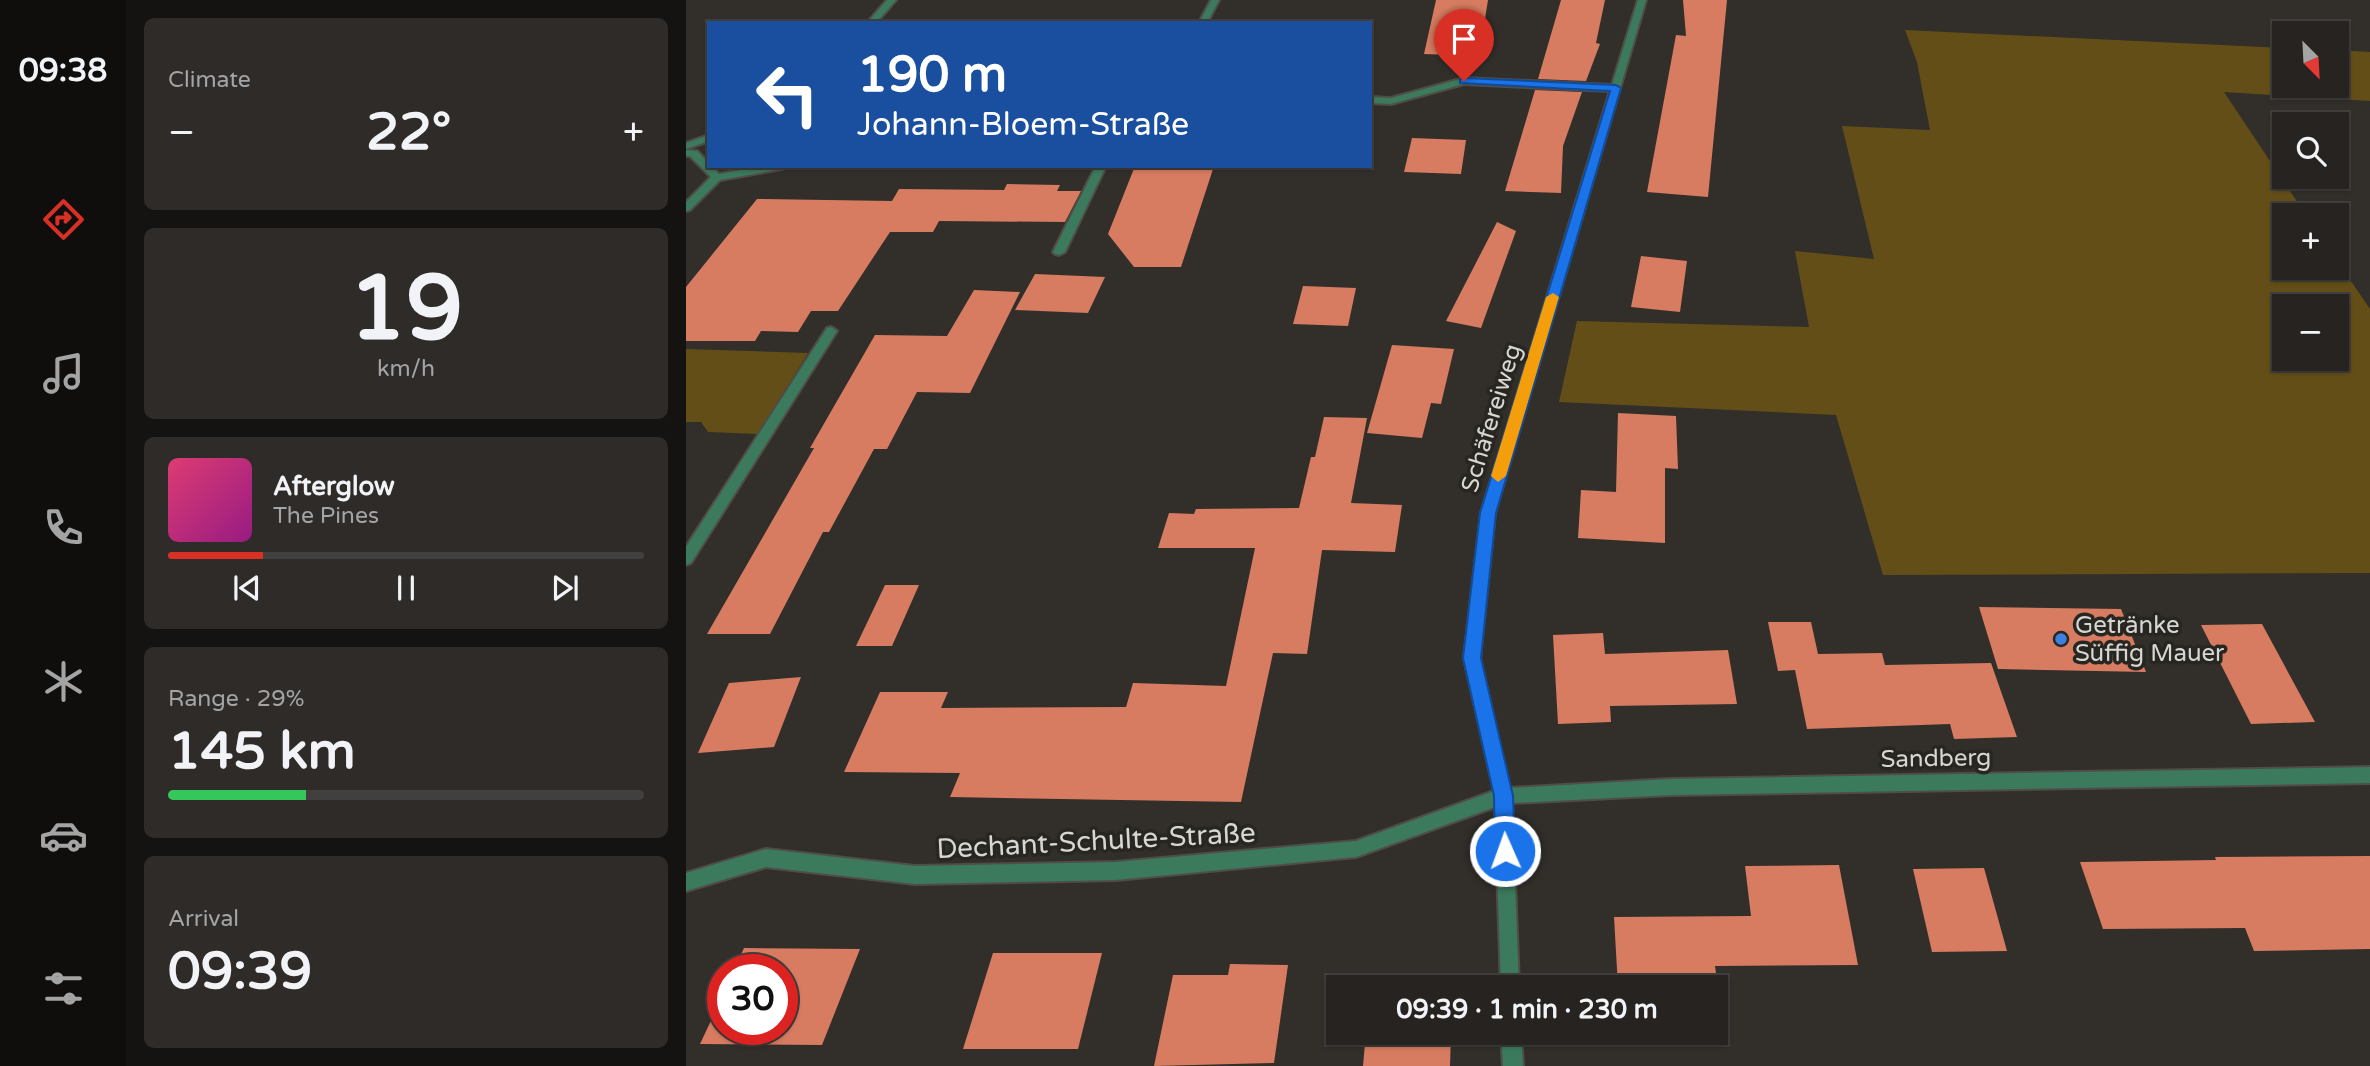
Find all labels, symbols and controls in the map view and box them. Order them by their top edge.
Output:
pin [1434,9,1494,81]
icon: arrive [1445,20,1483,58]
north arrow [2272,21,2348,98]
map controls [2272,21,2349,371]
text: 190 m [857,46,1007,105]
icon: left [742,49,833,140]
text: 09:38 [19,52,107,90]
text: Climate [168,66,251,94]
text: 22° [366,101,451,164]
text: Johann-Bloem-Straße [857,106,1189,144]
text: − [168,110,195,156]
text: + [623,110,644,156]
button: search [2272,112,2349,189]
icon: directions [39,195,88,244]
button: + [2272,203,2349,280]
text: 19 [349,254,463,364]
button: − [2272,294,2349,371]
street label: Schäfereiweg [1455,341,1528,496]
icon: music [39,349,88,398]
text: km/h [377,355,435,383]
text: Afterglow [273,471,395,502]
text: The Pines [273,502,379,530]
icon: phone [39,503,88,552]
icon: previous [228,569,266,607]
icon: pause [387,569,425,607]
icon: next [546,569,584,607]
place label: Getränke Süffig Mauer [2075,611,2225,668]
marker: Getränke Süffig Mauer [2053,631,2069,647]
icon: climate [39,657,88,706]
text: Range · 29% [168,685,304,713]
text: 145 km [168,720,356,783]
street label: Sandberg [1880,743,1992,774]
icon: car [39,811,88,860]
position arrow [1468,814,1542,888]
street label: Dechant-Schulte-Straße [936,816,1256,866]
text: Arrival [168,905,239,933]
text: 09:39 [168,940,312,1003]
speed limit sign: 30 [707,954,798,1045]
icon: filters [39,964,88,1013]
text: 09:39 · 1 min · 230 m [1396,994,1658,1025]

